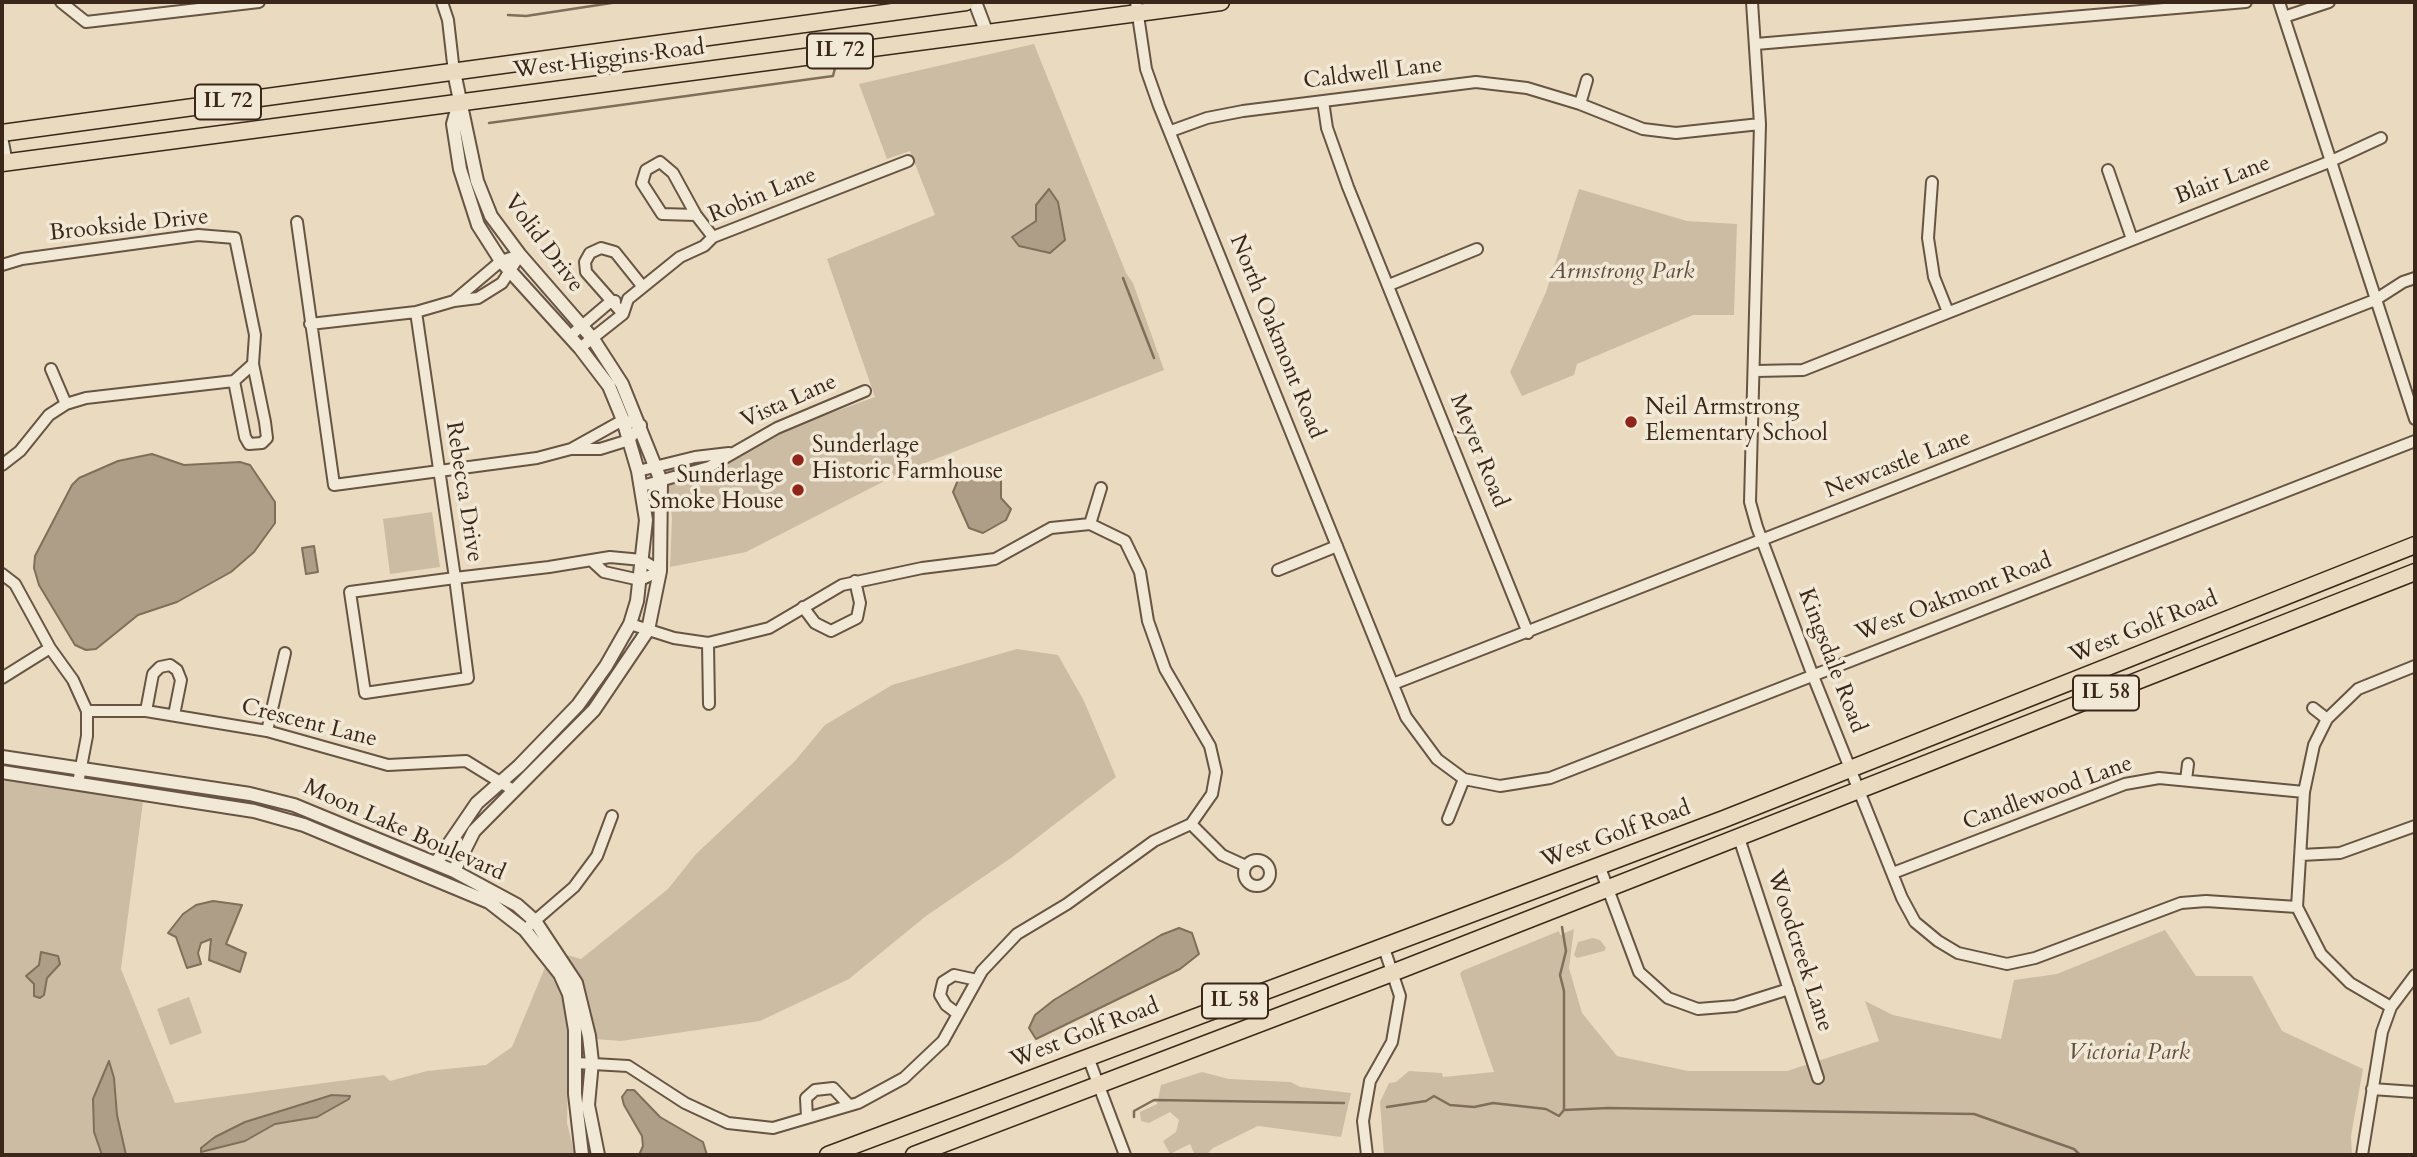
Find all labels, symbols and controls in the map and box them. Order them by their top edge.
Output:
road number: IL 72 [807,34,873,68]
street label: West Higgins Road [512,35,706,85]
street label: Caldwell Lane [1302,52,1444,96]
road number: IL 72 [195,84,261,119]
street label: Blair Lane [2171,150,2275,212]
street label: Robin Lane [705,162,821,230]
street label: Volid Drive [497,189,589,299]
street label: Brookside Drive [48,204,210,248]
street label: North Oakmont Road [1222,231,1330,443]
park label: Armstrong Park [1550,259,1694,287]
street label: Vista Lane [737,369,841,435]
street label: Meyer Road [1443,390,1513,512]
place label: Neil Armstrong Elementary School [1645,395,1828,449]
marker: Neil Armstrong Elementary School [1623,414,1639,430]
street label: Rebecca Drive [438,420,488,564]
street label: Newcastle Lane [1821,425,1975,505]
place label: Sunderlage Historic Farmhouse [812,433,1003,487]
marker: Sunderlage Historic Farmhouse [790,452,806,468]
place label: Sunderlage Smoke House [649,463,784,517]
marker: Sunderlage Smoke House [790,482,806,498]
street label: West Oakmont Road [1852,548,2056,648]
street label: Kingsdale Road [1791,585,1871,737]
street label: West Golf Road [2066,586,2222,670]
road number: IL 58 [2073,676,2139,710]
street label: Crescent Lane [238,694,380,754]
street label: Candlewood Lane [1960,751,2136,837]
street label: Moon Lake Boulevard [299,774,509,888]
street label: West Golf Road [1537,795,1695,875]
street label: Woodcreek Lane [1760,867,1838,1035]
road number: IL 58 [1202,984,1268,1018]
street label: West Golf Road [1007,993,1163,1075]
park label: Victoria Park [2068,1040,2190,1068]

